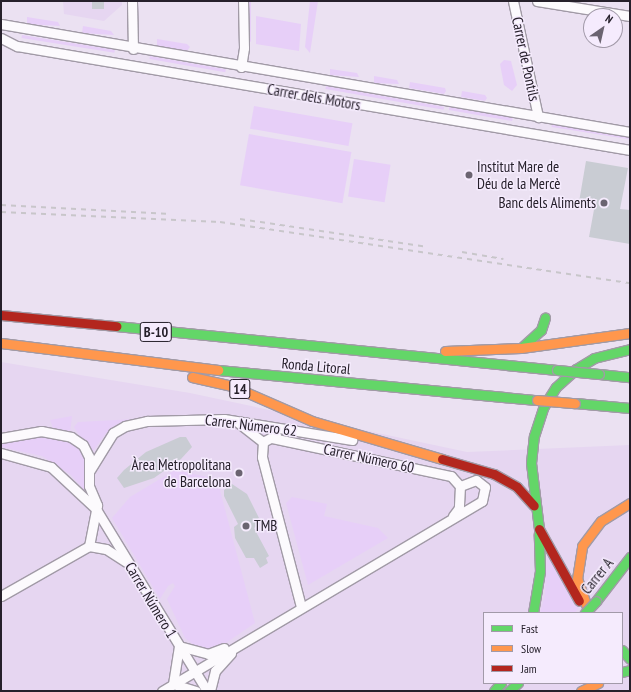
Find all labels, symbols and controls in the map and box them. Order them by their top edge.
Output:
north arrow [583,8,623,48]
text: N [603,11,616,26]
street label: Carrer de Pontils [508,15,544,103]
street label: Carrer dels Motors [266,80,362,114]
place label: Institut Mare de Déu de la Mercè [477,157,560,192]
marker: Institut Mare de Déu de la Mercè [464,170,474,180]
place label: Banc dels Aliments [498,194,596,212]
marker: Banc dels Aliments [599,198,609,208]
road number: B-10 [139,320,173,344]
street label: Ronda Litoral [281,354,351,378]
road number: 14 [229,377,251,401]
street label: Carrer Número 62 [204,410,298,440]
street label: Carrer Número 60 [322,440,416,476]
place label: Àrea Metropolitana de Barcelona [131,455,231,490]
marker: Àrea Metropolitana de Barcelona [234,468,244,478]
place label: TMB [254,517,277,535]
marker: TMB [241,521,251,531]
street label: Carrer A [577,554,617,598]
street label: Carrer Número 1 [121,559,181,641]
legend [483,612,623,684]
text: Fast [521,621,538,636]
text: Slow [521,641,541,656]
text: Jam [521,661,537,676]

